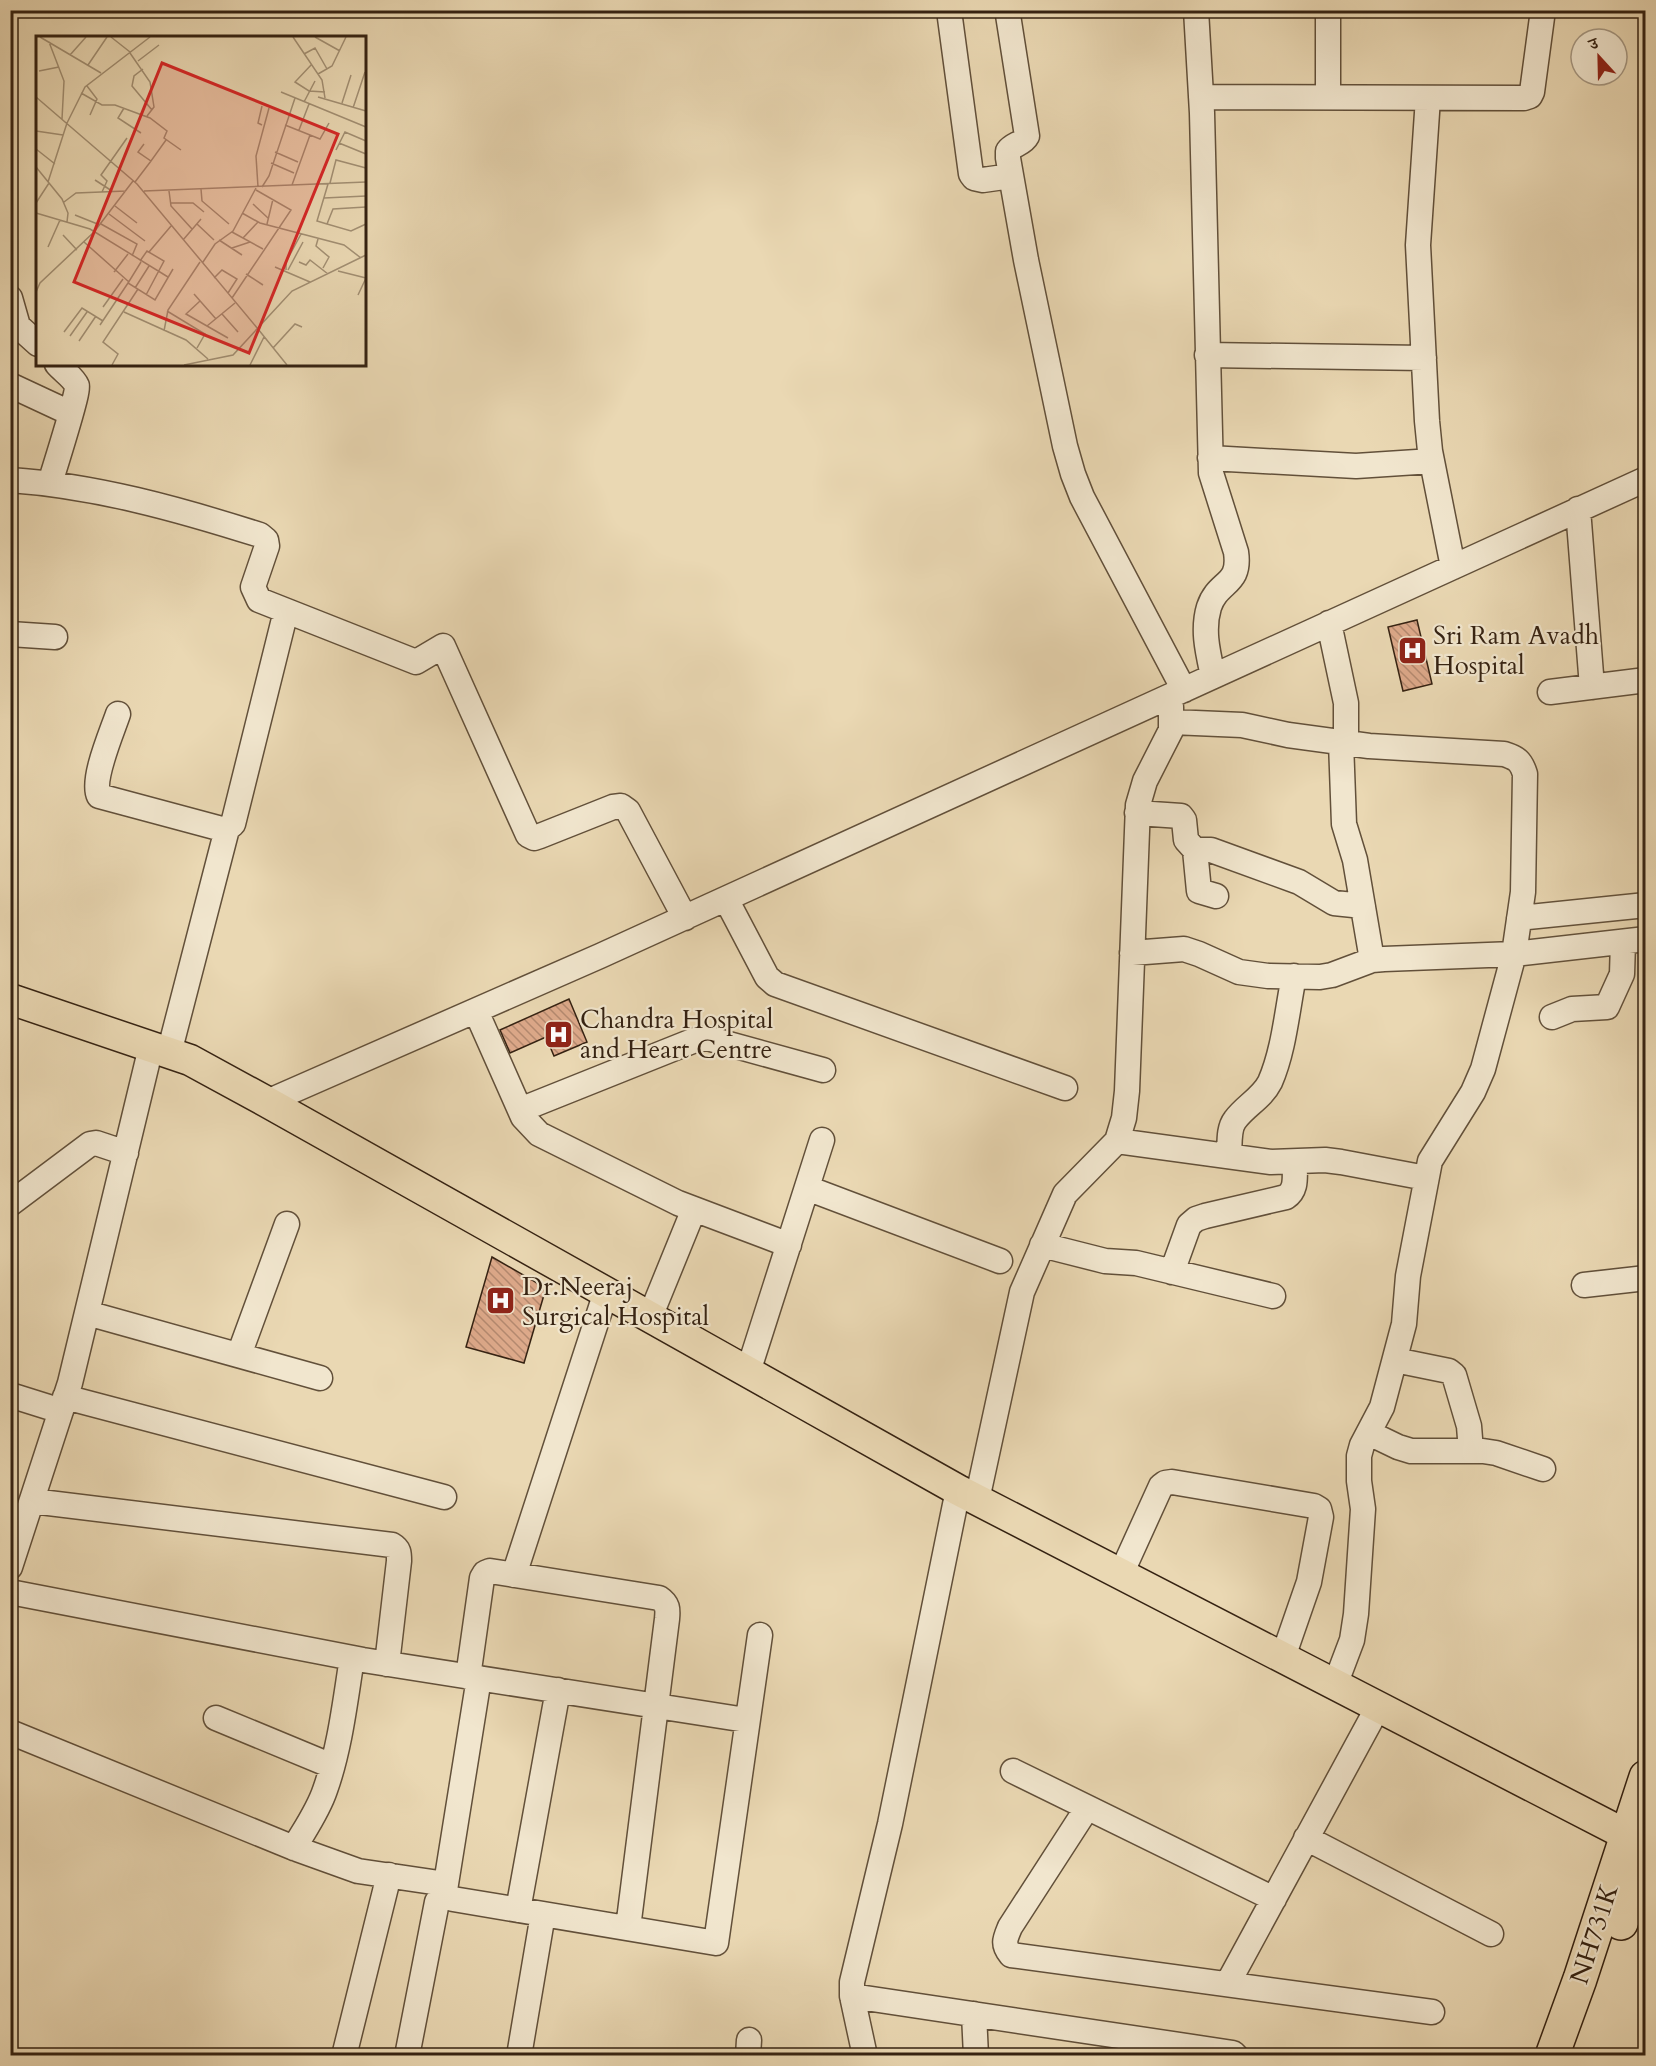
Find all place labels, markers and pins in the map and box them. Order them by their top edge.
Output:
place label: Sri Ram Avadh Hospital [1433,618,1599,683]
hospital icon: Sri Ram Avadh Hospital [1396,634,1428,666]
place label: Chandra Hospital and Heart Centre [580,1002,774,1067]
hospital icon: Chandra Hospital and Heart Centre [543,1018,575,1050]
place label: Dr.Neeraj Surgical Hospital [522,1269,709,1334]
hospital icon: Dr.Neeraj Surgical Hospital [485,1285,517,1317]

